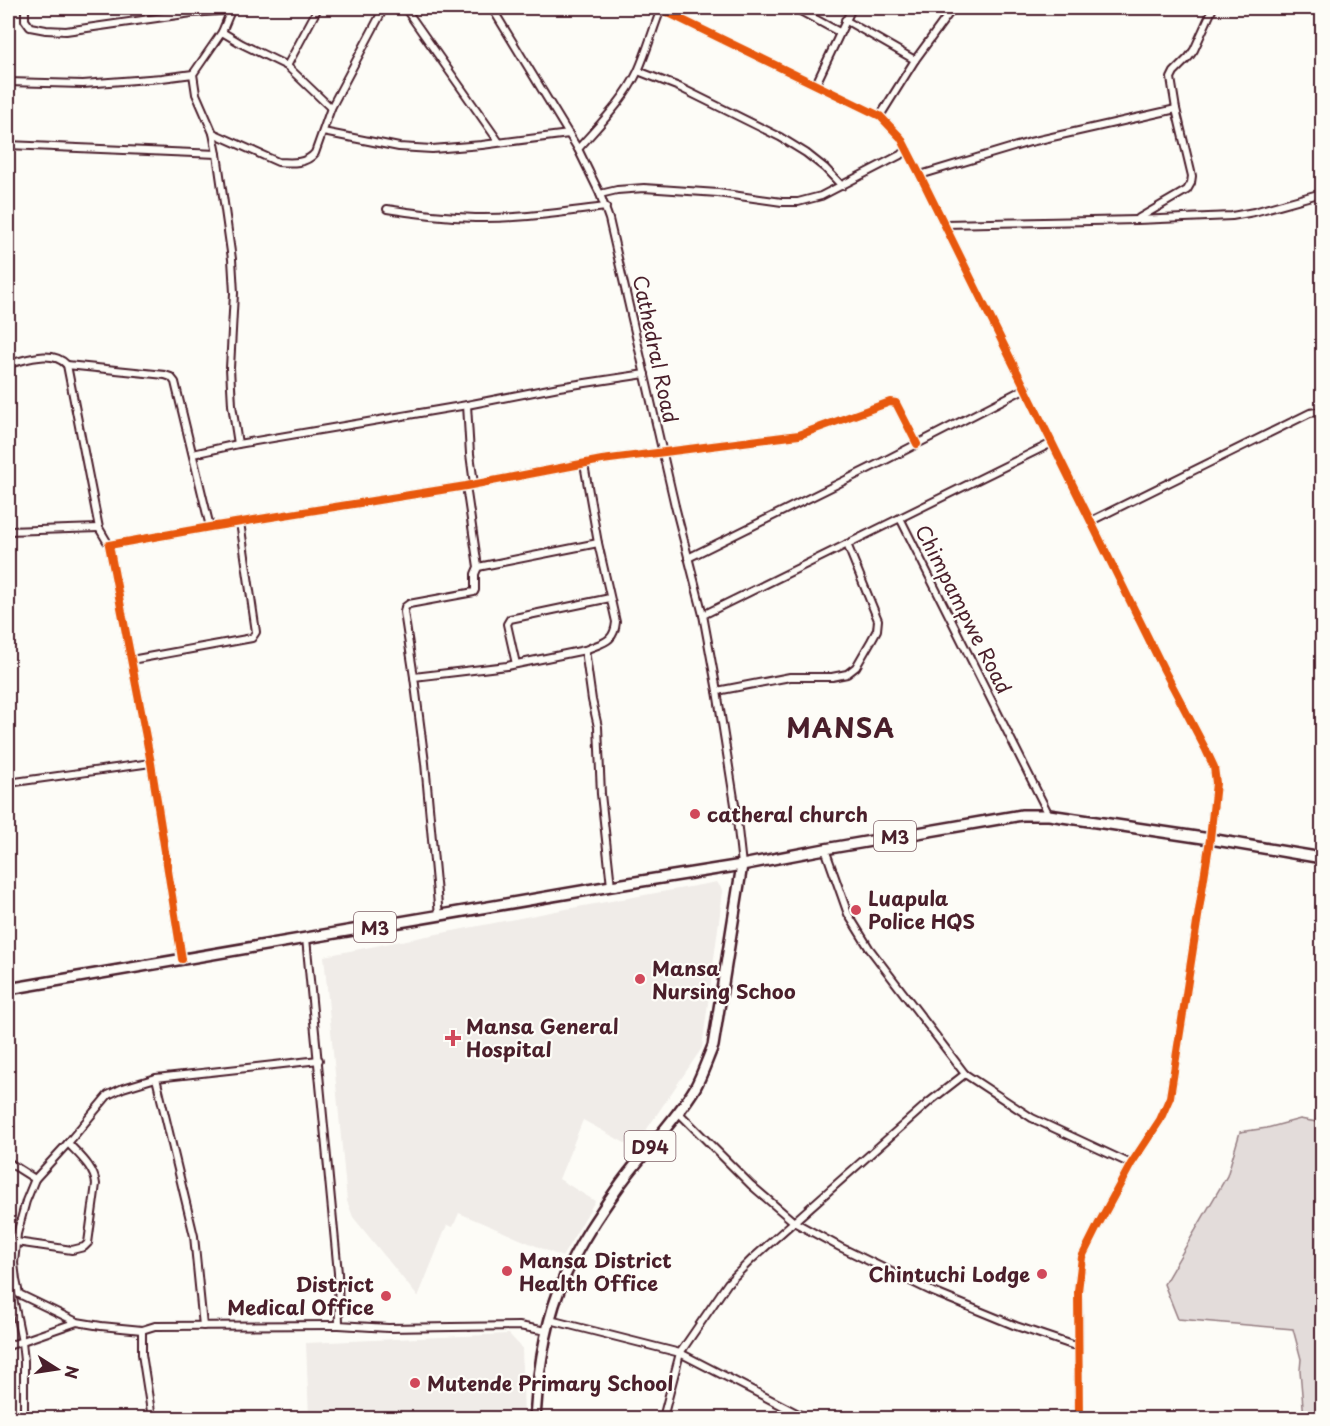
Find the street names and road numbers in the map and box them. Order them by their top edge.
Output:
street label: Cathedral Road [626,272,686,426]
street label: Chimpampwe Road [908,519,1020,699]
road number: M3 [874,821,916,851]
road number: M3 [354,912,396,942]
road number: D94 [624,1131,676,1161]

